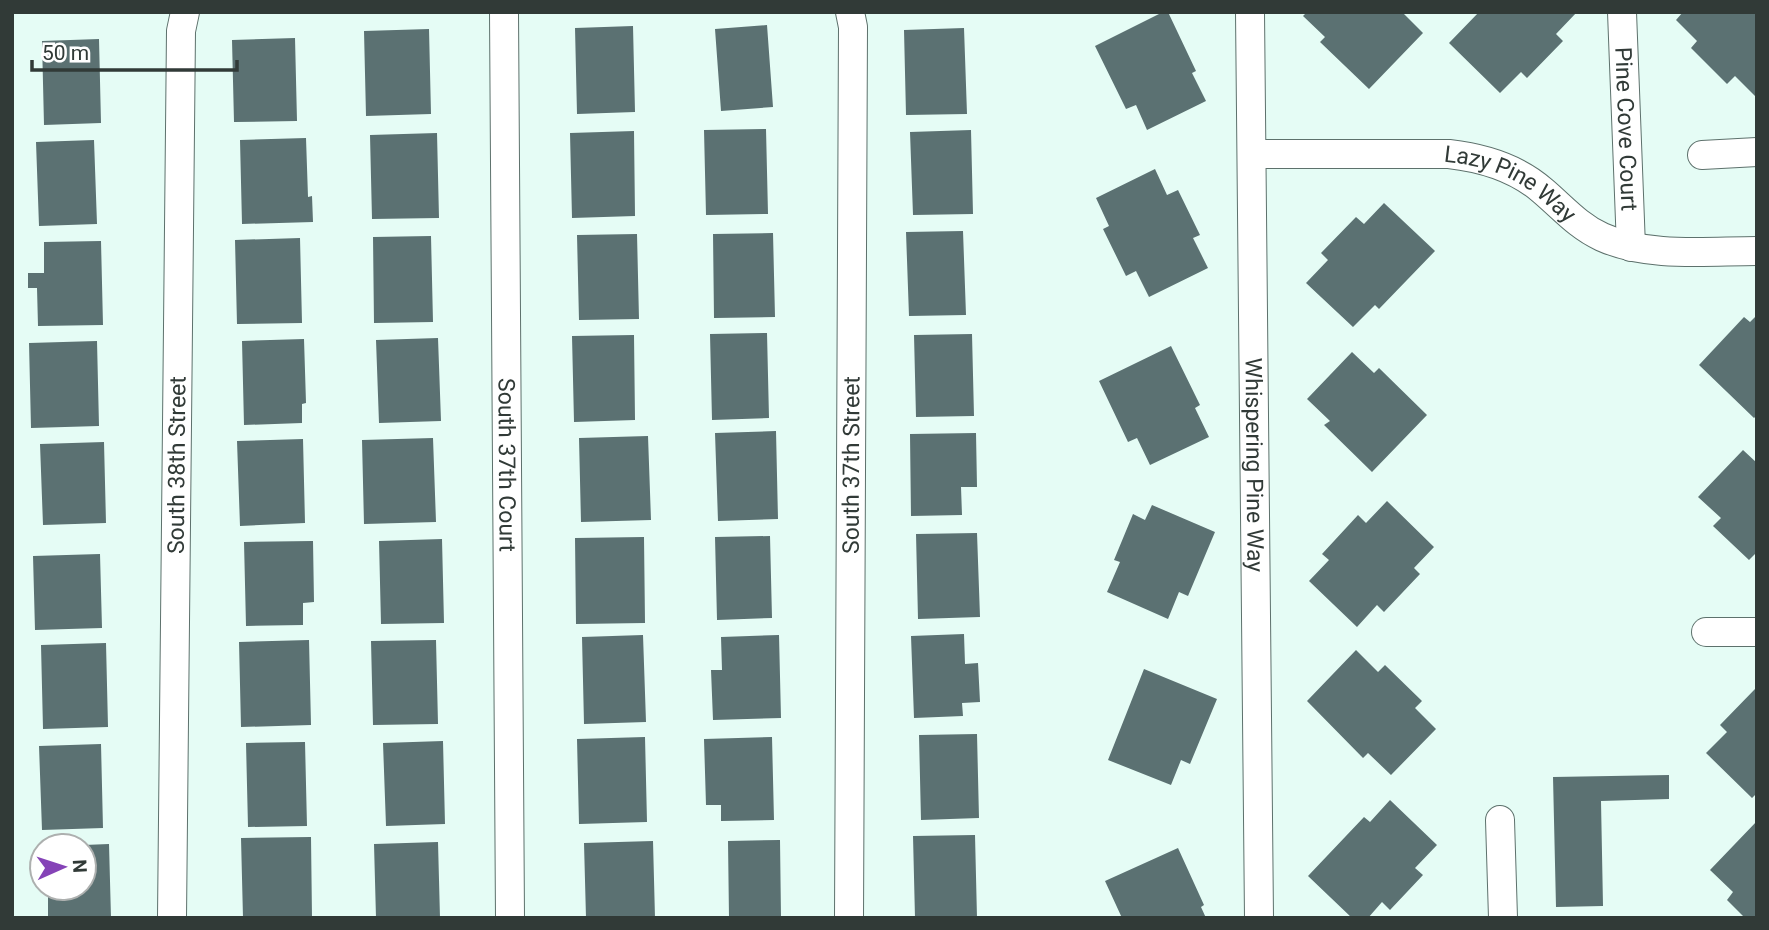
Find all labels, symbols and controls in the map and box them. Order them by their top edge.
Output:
scale bar [32,28,236,72]
text: 50 m [42,41,89,65]
street label: Pine Cove Court [1610,46,1643,212]
street label: Lazy Pine Way [1443,140,1582,228]
street label: Whispering Pine Way [1240,358,1269,572]
street label: South 38th Street [162,376,191,554]
street label: South 37th Street [837,376,865,554]
street label: South 37th Court [493,378,521,552]
north arrow [28,832,98,902]
text: N [68,859,91,873]

